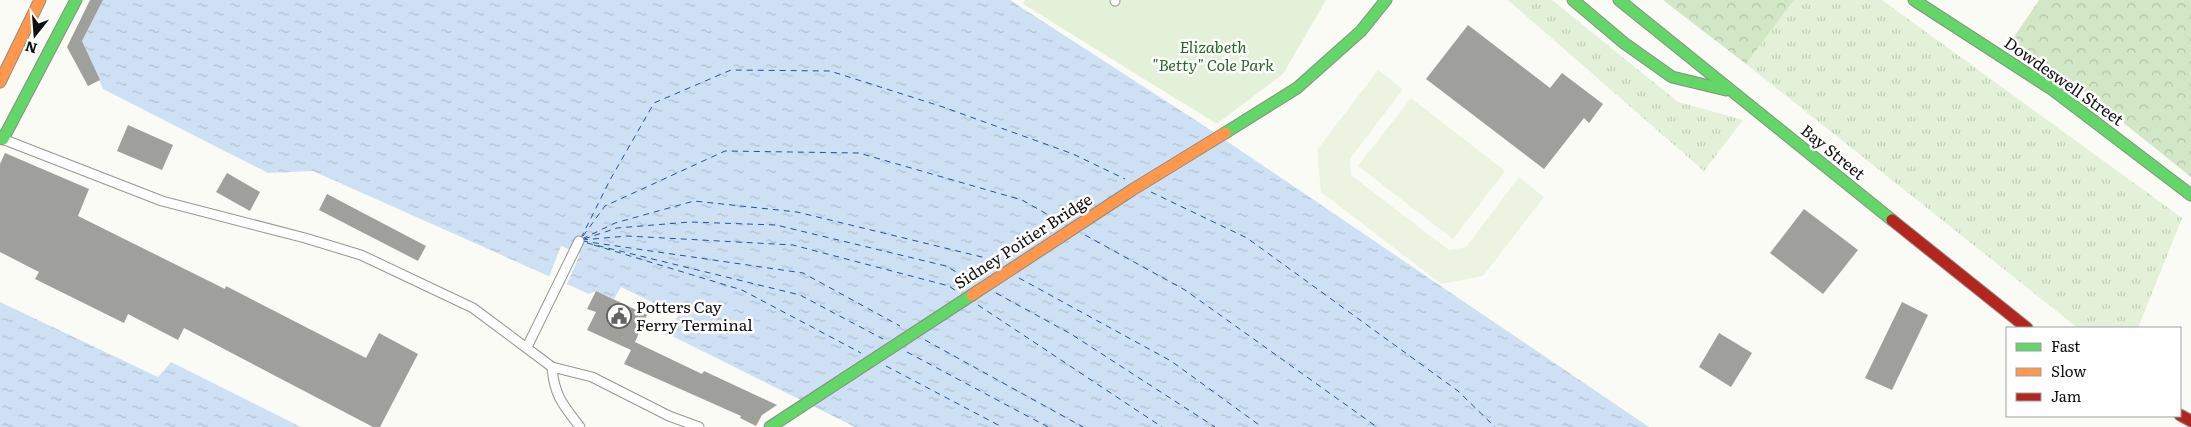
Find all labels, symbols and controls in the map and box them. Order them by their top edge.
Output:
north arrow [10,10,60,60]
street label: Dowdeswell Street [2000,30,2130,131]
park label: Elizabeth "Betty" Cole Park [1152,34,1274,76]
text: N [22,37,39,60]
street label: Bay Street [1796,118,1871,185]
street label: Sidney Poitier Bridge [949,186,1096,294]
place label: Potters Cay Ferry Terminal [636,294,753,336]
public building icon: Potters Cay Ferry Terminal [606,303,632,329]
legend [2006,327,2181,417]
text: Fast [2051,334,2080,357]
text: Slow [2051,359,2086,382]
text: Jam [2051,384,2082,407]

